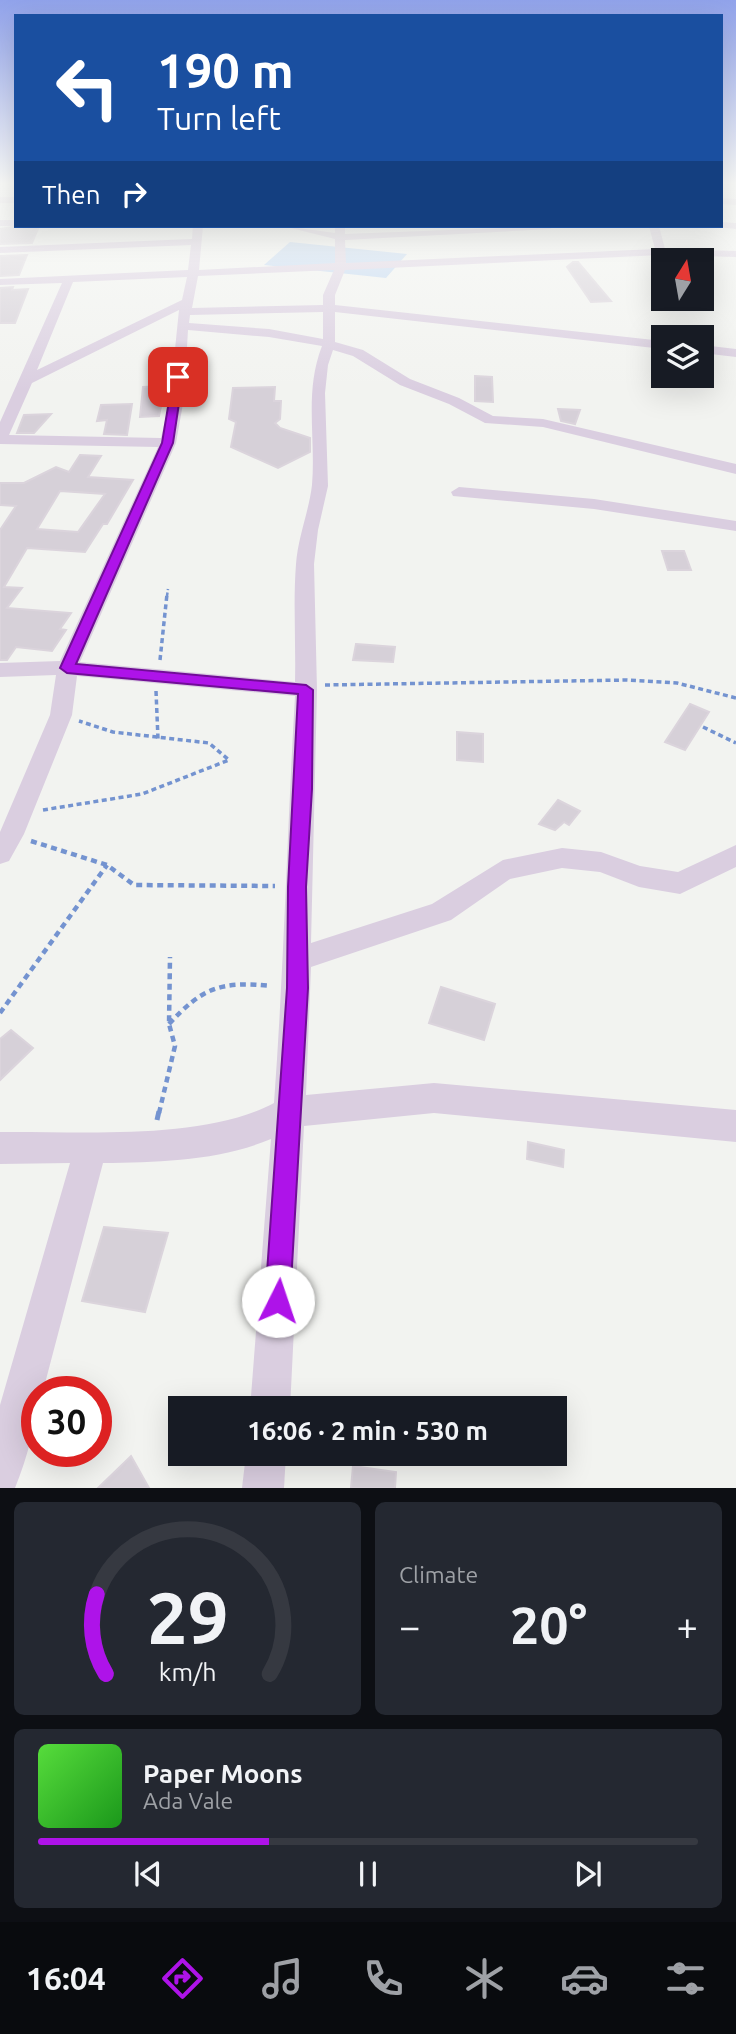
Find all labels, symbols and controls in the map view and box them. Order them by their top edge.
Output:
icon: left [42,42,133,133]
text: 190 m [157,42,294,97]
text: Turn left [157,100,281,136]
icon: right [115,175,153,213]
text: Then [42,180,101,209]
north arrow [651,248,714,312]
map controls [651,248,714,388]
button: layers [651,325,714,388]
pin [148,347,208,407]
icon: arrive [159,358,197,396]
position arrow [241,1264,315,1338]
speed limit sign: 30 [21,1376,112,1467]
text: 16:06 · 2 min · 530 m [247,1416,488,1445]
text: Climate [399,1562,478,1587]
text: 29 [146,1577,229,1659]
text: 20° [510,1596,587,1654]
text: − [399,1605,420,1647]
text: + [677,1605,698,1647]
text: km/h [159,1658,216,1686]
text: Paper Moons [143,1759,302,1788]
text: Ada Vale [143,1788,233,1813]
icon: previous [129,1855,167,1893]
icon: pause [349,1855,387,1893]
icon: next [569,1855,607,1893]
icon: directions [158,1954,207,2003]
icon: music [258,1954,307,2003]
icon: phone [359,1954,408,2003]
icon: climate [460,1954,509,2003]
icon: car [560,1954,609,2003]
icon: filters [661,1954,710,2003]
text: 16:04 [26,1960,106,1996]

